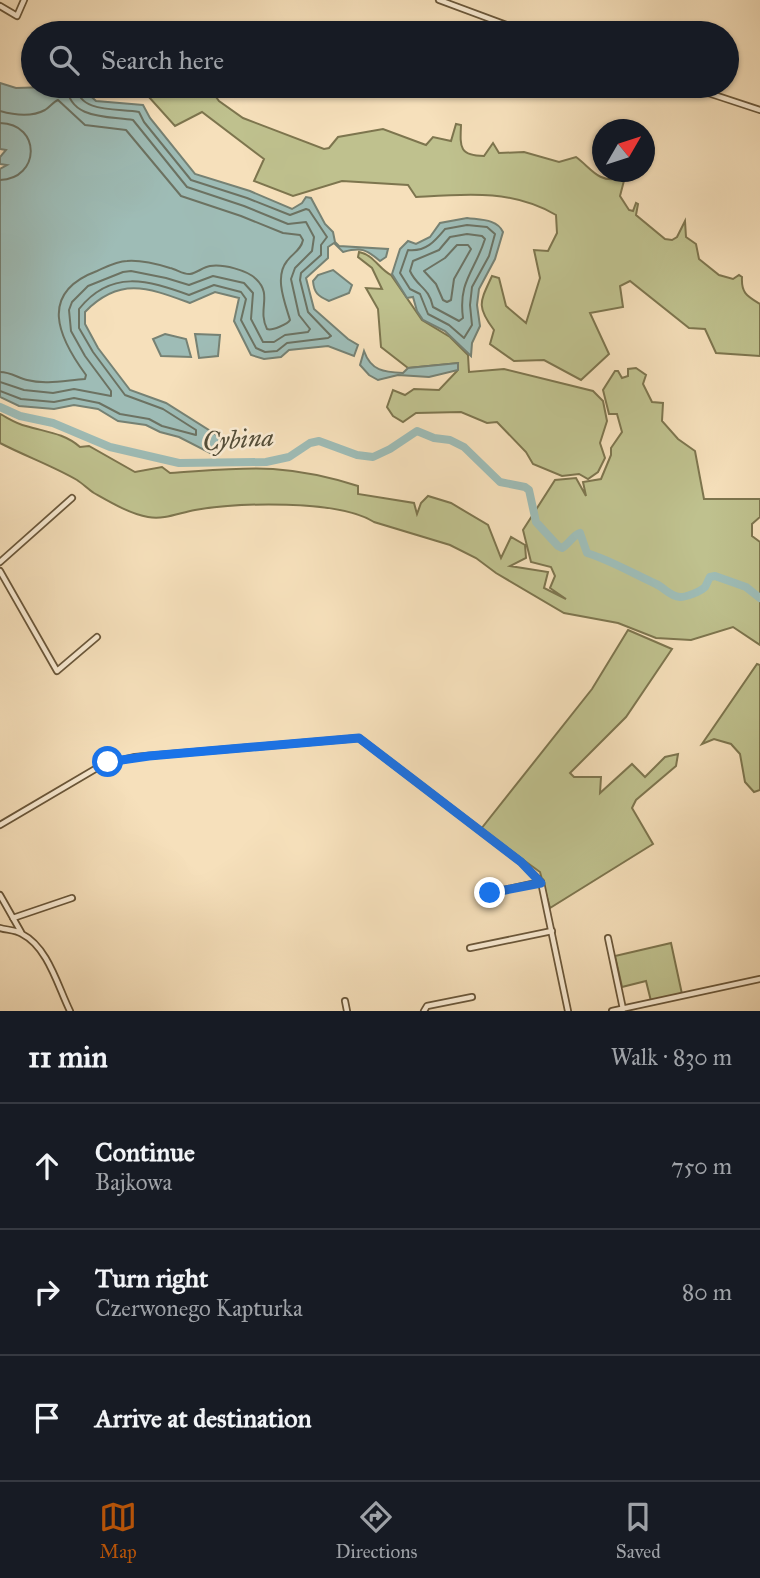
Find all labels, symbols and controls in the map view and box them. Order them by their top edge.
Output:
search box [21,21,739,98]
icon: search [45,41,83,79]
text: Search here [101,44,224,76]
north arrow [592,119,655,182]
water label: Cybina [201,421,275,457]
route start [92,746,123,777]
route end [474,877,505,908]
text: 11 min [28,1039,108,1075]
text: Walk · 830 m [611,1043,732,1071]
text: Continue [95,1136,195,1168]
icon: ahead [28,1147,66,1185]
text: 750 m [671,1152,732,1180]
text: Bajkowa [95,1168,172,1196]
text: Turn right [95,1262,208,1294]
icon: right [28,1273,66,1311]
text: 80 m [682,1278,732,1306]
text: Czerwonego Kapturka [95,1294,303,1322]
icon: arrive [28,1399,66,1437]
text: Arrive at destination [95,1402,312,1434]
tab: Map [99,1498,137,1563]
tab: Directions [335,1498,417,1563]
tab: Saved [616,1498,661,1563]

